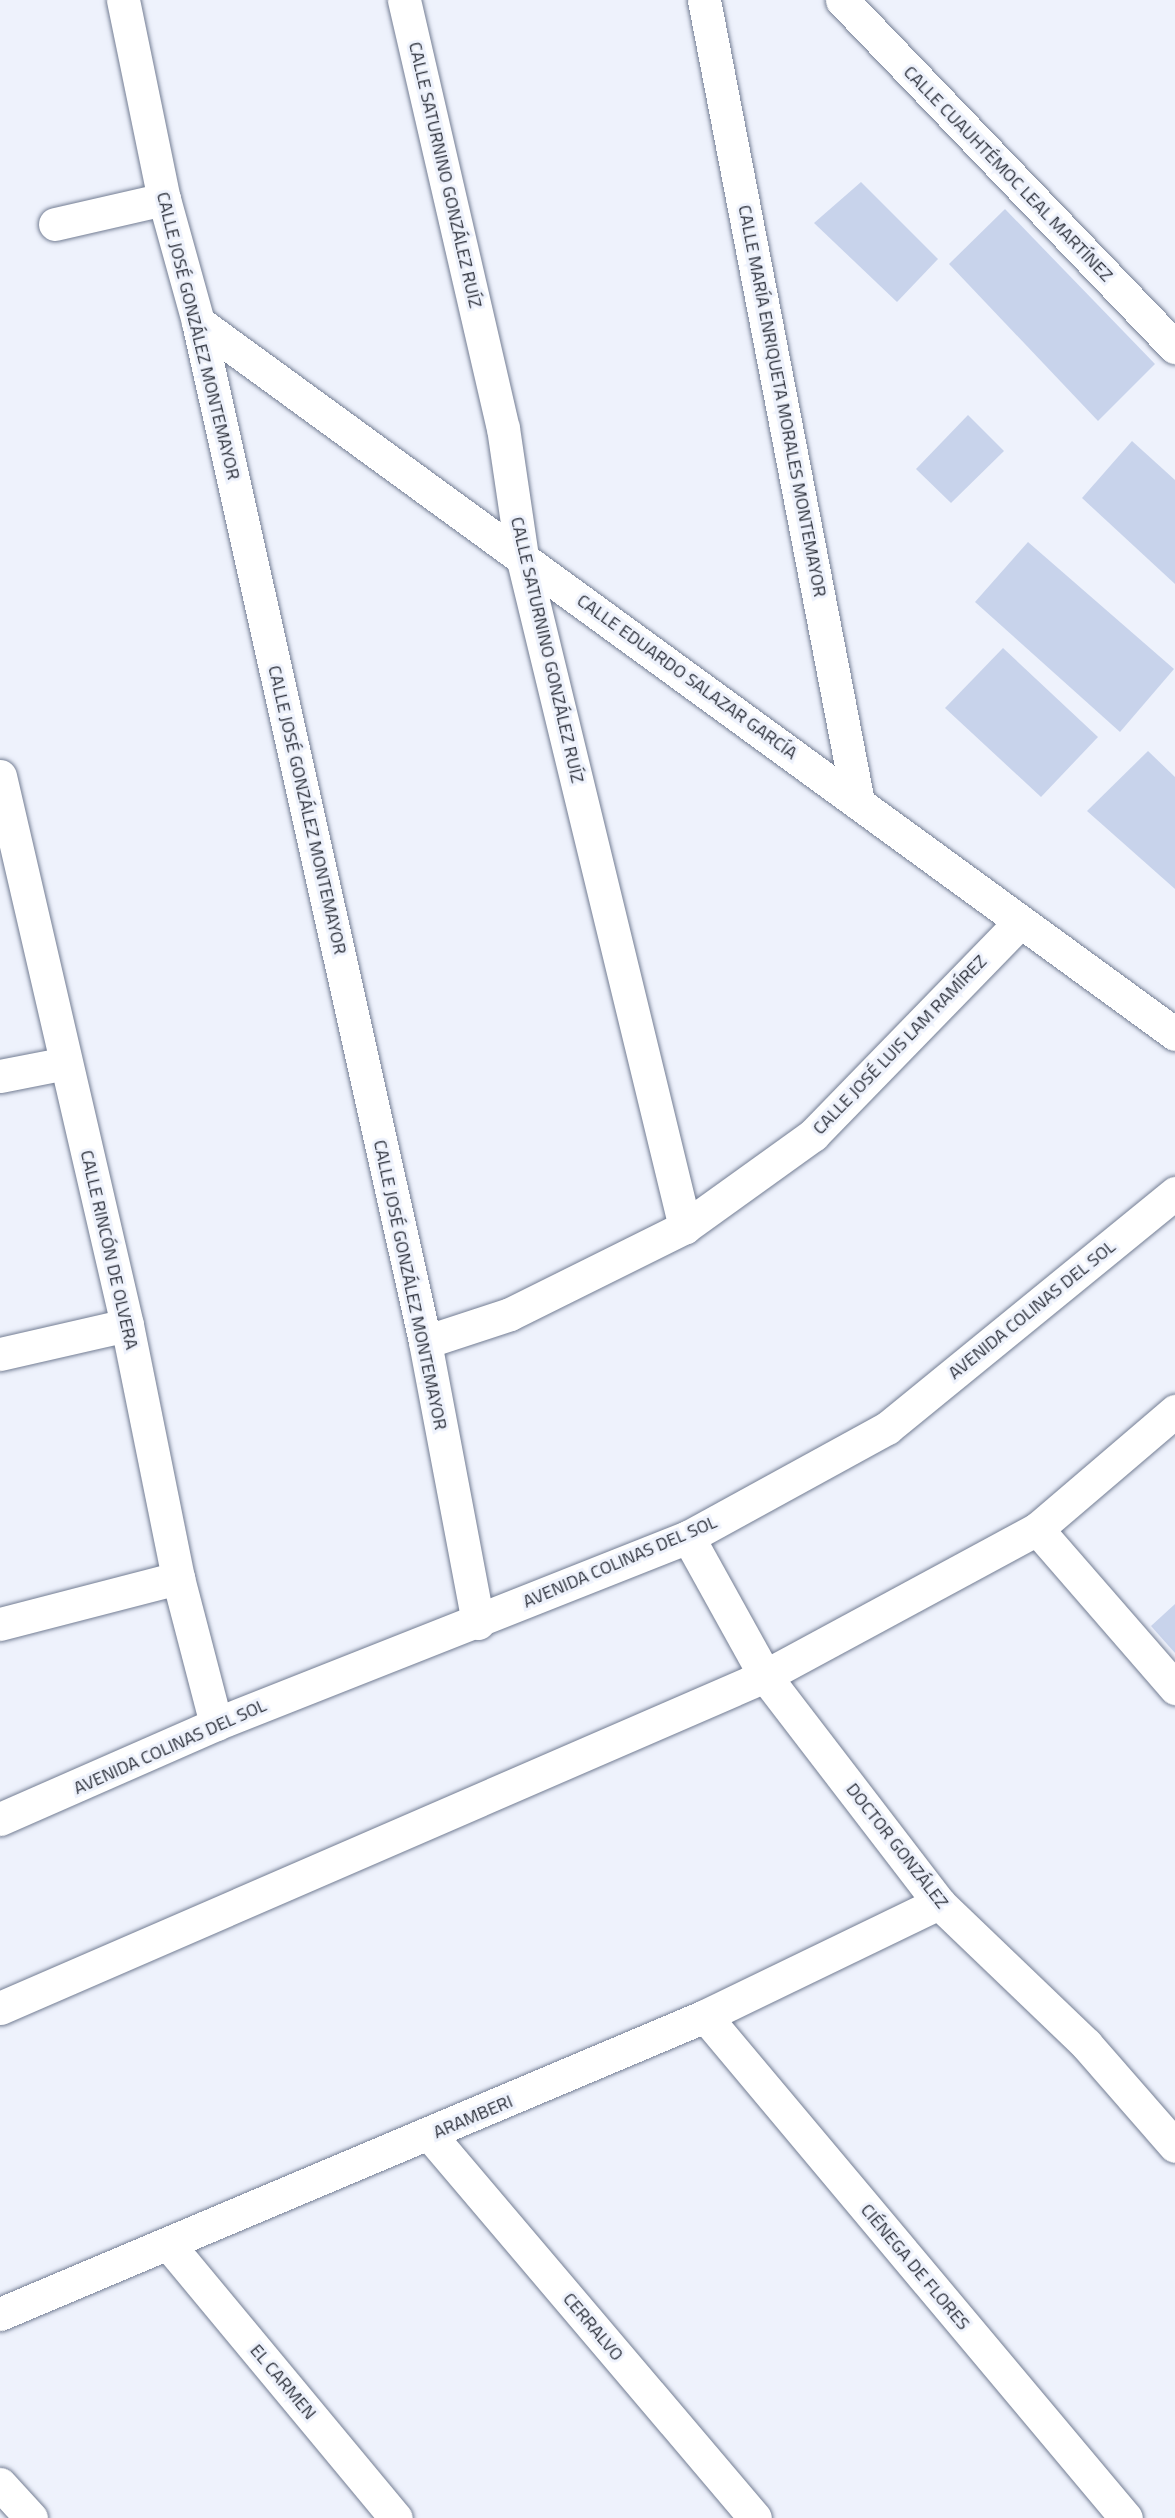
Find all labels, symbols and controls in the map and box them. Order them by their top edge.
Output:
street label: CALLE SATURNINO GONZÁLEZ RUÍZ [404,40,486,310]
street label: CALLE CUAUHTÉMOC LEAL MARTÍNEZ [899,62,1117,286]
street label: CALLE JOSÉ GONZÁLEZ MONTEMAYOR [152,190,244,482]
street label: CALLE MARÍA ENRIQUETA MORALES MONTEMAYOR [733,203,831,599]
street label: CALLE SATURNINO GONZÁLEZ RUÍZ [506,515,588,785]
street label: CALLE EDUARDO SALAZAR GARCÍA [573,590,801,764]
street label: CALLE JOSÉ GONZÁLEZ MONTEMAYOR [263,663,351,957]
street label: CALLE JOSÉ LUIS LAM RAMÍREZ [809,951,991,1139]
street label: CALLE JOSÉ GONZÁLEZ MONTEMAYOR [369,1138,451,1432]
street label: CALLE RINCÓN DE OLVERA [76,1148,142,1352]
street label: AVENIDA COLINAS DEL SOL [944,1236,1120,1384]
street label: AVENIDA COLINAS DEL SOL [520,1511,720,1613]
street label: AVENIDA COLINAS DEL SOL [70,1695,270,1799]
street label: DOCTOR GONZÁLEZ [841,1779,953,1913]
street label: ARAMBERI [430,2091,516,2143]
street label: CIÉNEGA DE FLORES [856,2200,974,2334]
street label: CERRALVO [558,2289,628,2365]
street label: EL CARMEN [245,2340,321,2424]

